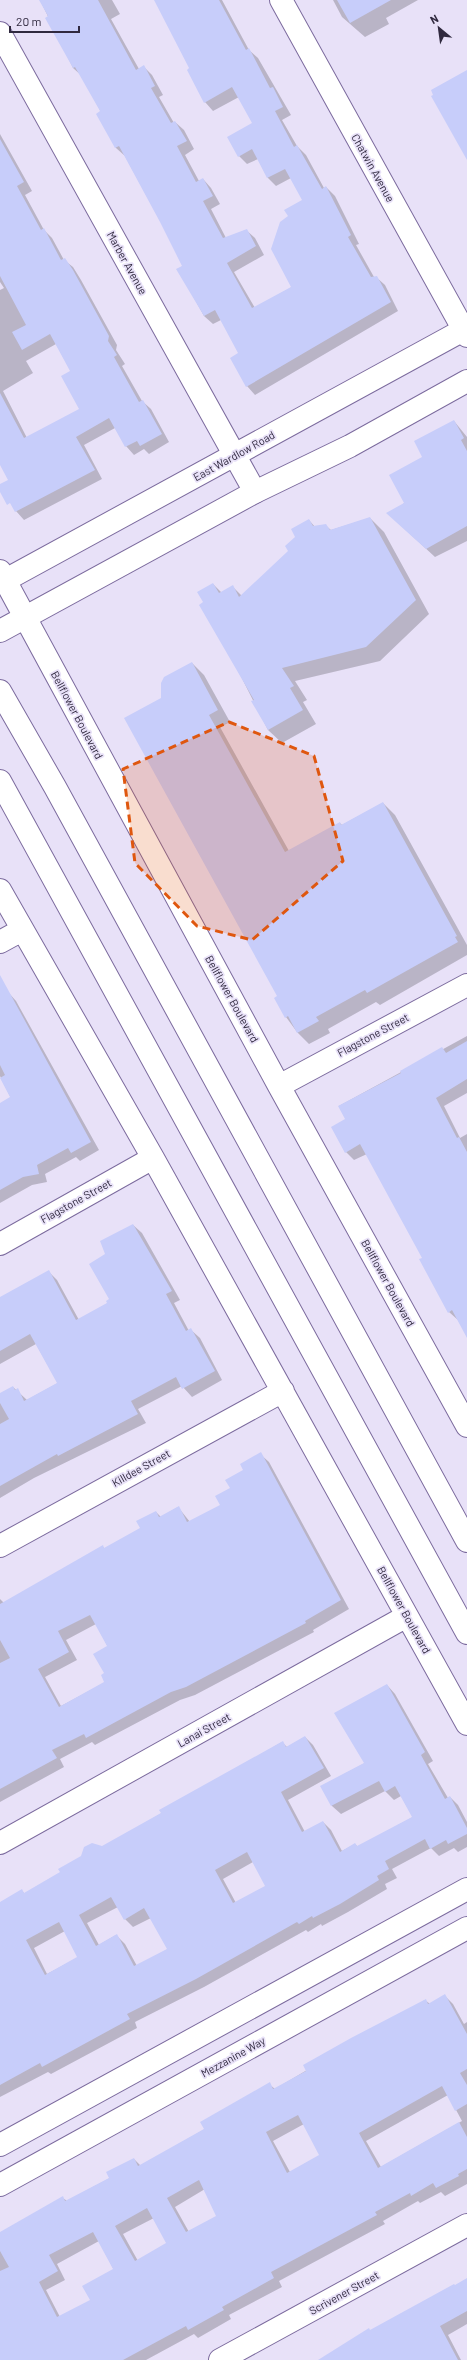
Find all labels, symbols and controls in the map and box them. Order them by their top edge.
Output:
scale bar [10,8,79,34]
north arrow [419,8,459,48]
text: N [428,11,440,26]
text: 20 m [16,14,42,28]
street label: Chatwin Avenue [349,131,398,204]
street label: Marber Avenue [105,229,150,297]
street label: East Wardlow Road [191,428,277,483]
street label: Bellflower Boulevard [49,669,106,761]
street label: Bellflower Boulevard [203,953,262,1045]
street label: Flagstone Street [335,1010,411,1059]
street label: Flagstone Street [38,1176,114,1225]
street label: Bellflower Boulevard [359,1237,418,1329]
street label: Killdee Street [109,1446,172,1489]
street label: Bellflower Boulevard [375,1564,434,1656]
street label: Lanai Street [175,1710,232,1749]
street label: Mezzanine Way [198,2034,267,2080]
street label: Scrivener Street [307,2268,381,2317]

